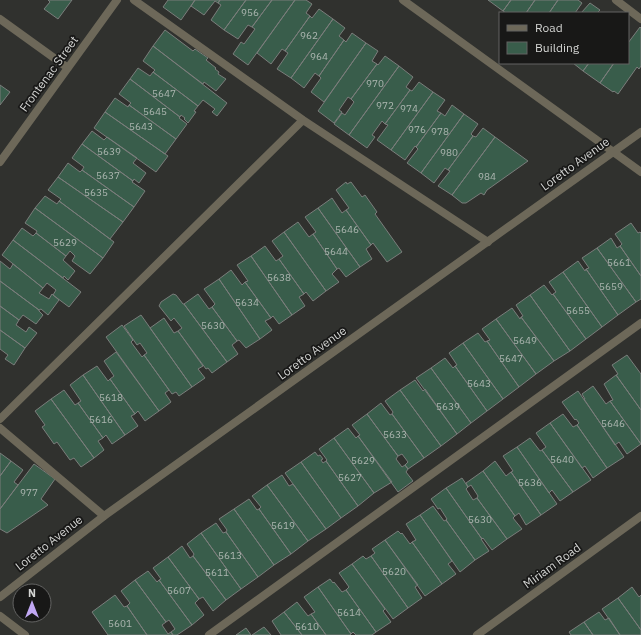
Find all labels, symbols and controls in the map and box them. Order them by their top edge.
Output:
house number: 956 [241,6,259,19]
legend [499,12,629,64]
text: Road [535,20,563,35]
house number: 962 [300,29,318,42]
street label: Frontenac Street [16,33,81,115]
text: Building [535,40,580,55]
house number: 964 [310,50,328,63]
house number: 970 [366,77,384,90]
house number: 5647 [152,87,176,100]
house number: 972 [376,99,394,112]
house number: 974 [400,102,418,115]
house number: 5645 [143,105,167,118]
house number: 5643 [129,120,153,133]
house number: 976 [408,123,426,136]
house number: 978 [431,125,449,138]
street label: Loretto Avenue [537,133,612,194]
house number: 5639 [97,145,121,158]
house number: 980 [440,146,458,159]
house number: 5637 [96,169,120,182]
house number: 984 [478,170,496,183]
house number: 5635 [84,186,108,199]
house number: 5646 [335,223,359,236]
house number: 5629 [53,236,77,249]
house number: 5644 [324,245,348,258]
house number: 5661 [607,256,631,269]
house number: 5638 [267,271,291,284]
house number: 5659 [599,280,623,293]
house number: 5634 [235,296,259,309]
house number: 5655 [566,304,590,317]
house number: 5630 [201,319,225,332]
street label: Loretto Avenue [274,322,349,383]
house number: 5649 [513,334,537,347]
house number: 5647 [499,352,523,365]
house number: 5643 [467,377,491,390]
house number: 5618 [99,391,123,404]
house number: 5639 [436,400,460,413]
house number: 5616 [89,413,113,426]
house number: 5646 [601,417,625,430]
house number: 5633 [383,428,407,441]
house number: 5640 [550,453,574,466]
house number: 5629 [351,454,375,467]
house number: 5627 [338,471,362,484]
house number: 5636 [518,476,542,489]
house number: 977 [20,486,38,499]
street label: Loretto Avenue [12,511,86,574]
house number: 5630 [468,513,492,526]
house number: 5619 [271,519,295,532]
street label: Miriam Road [520,540,583,591]
house number: 5613 [218,549,242,562]
house number: 5620 [382,565,406,578]
house number: 5611 [205,566,229,579]
north arrow [12,583,52,623]
house number: 5607 [167,584,191,597]
text: N [28,586,36,600]
house number: 5614 [337,606,361,619]
house number: 5601 [108,617,132,630]
house number: 5610 [295,620,319,633]

